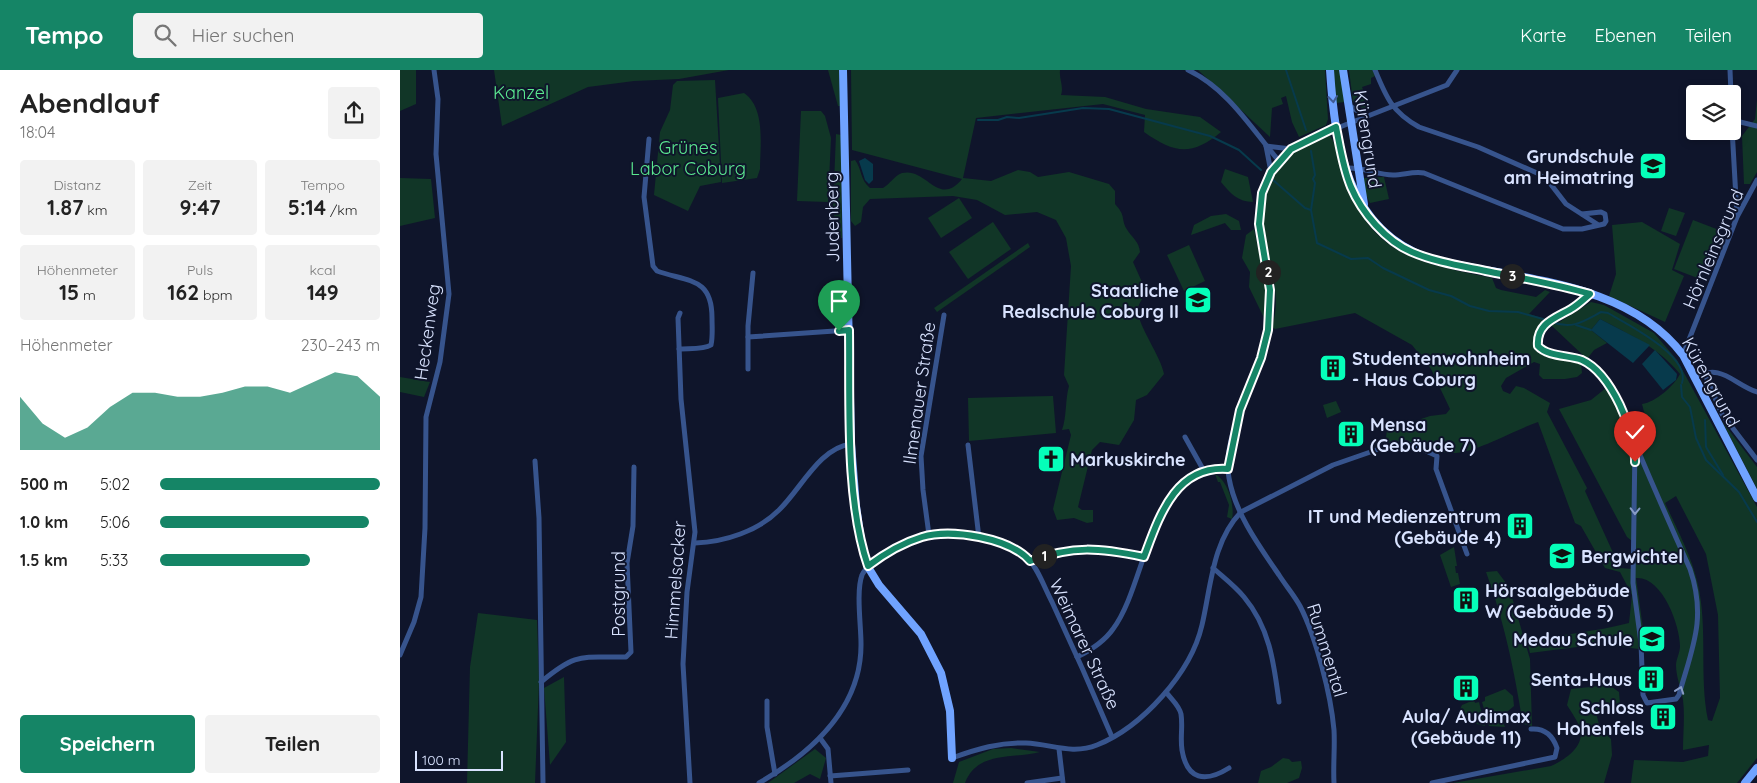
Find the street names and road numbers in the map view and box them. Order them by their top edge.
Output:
street label: Kürengrund [1349,88,1387,190]
street label: Judenberg [820,171,844,263]
street label: Hörnleinsgrund [1677,186,1749,312]
street label: Heckenweg [409,282,445,382]
street label: Ilmenauer Straße [898,320,940,466]
street label: Kürengrund [1677,333,1745,431]
street label: Himmelsacker [659,520,691,640]
street label: Postgrund [607,551,630,637]
street label: Weimarer Straße [1045,575,1125,713]
street label: Rummental [1302,600,1352,700]

